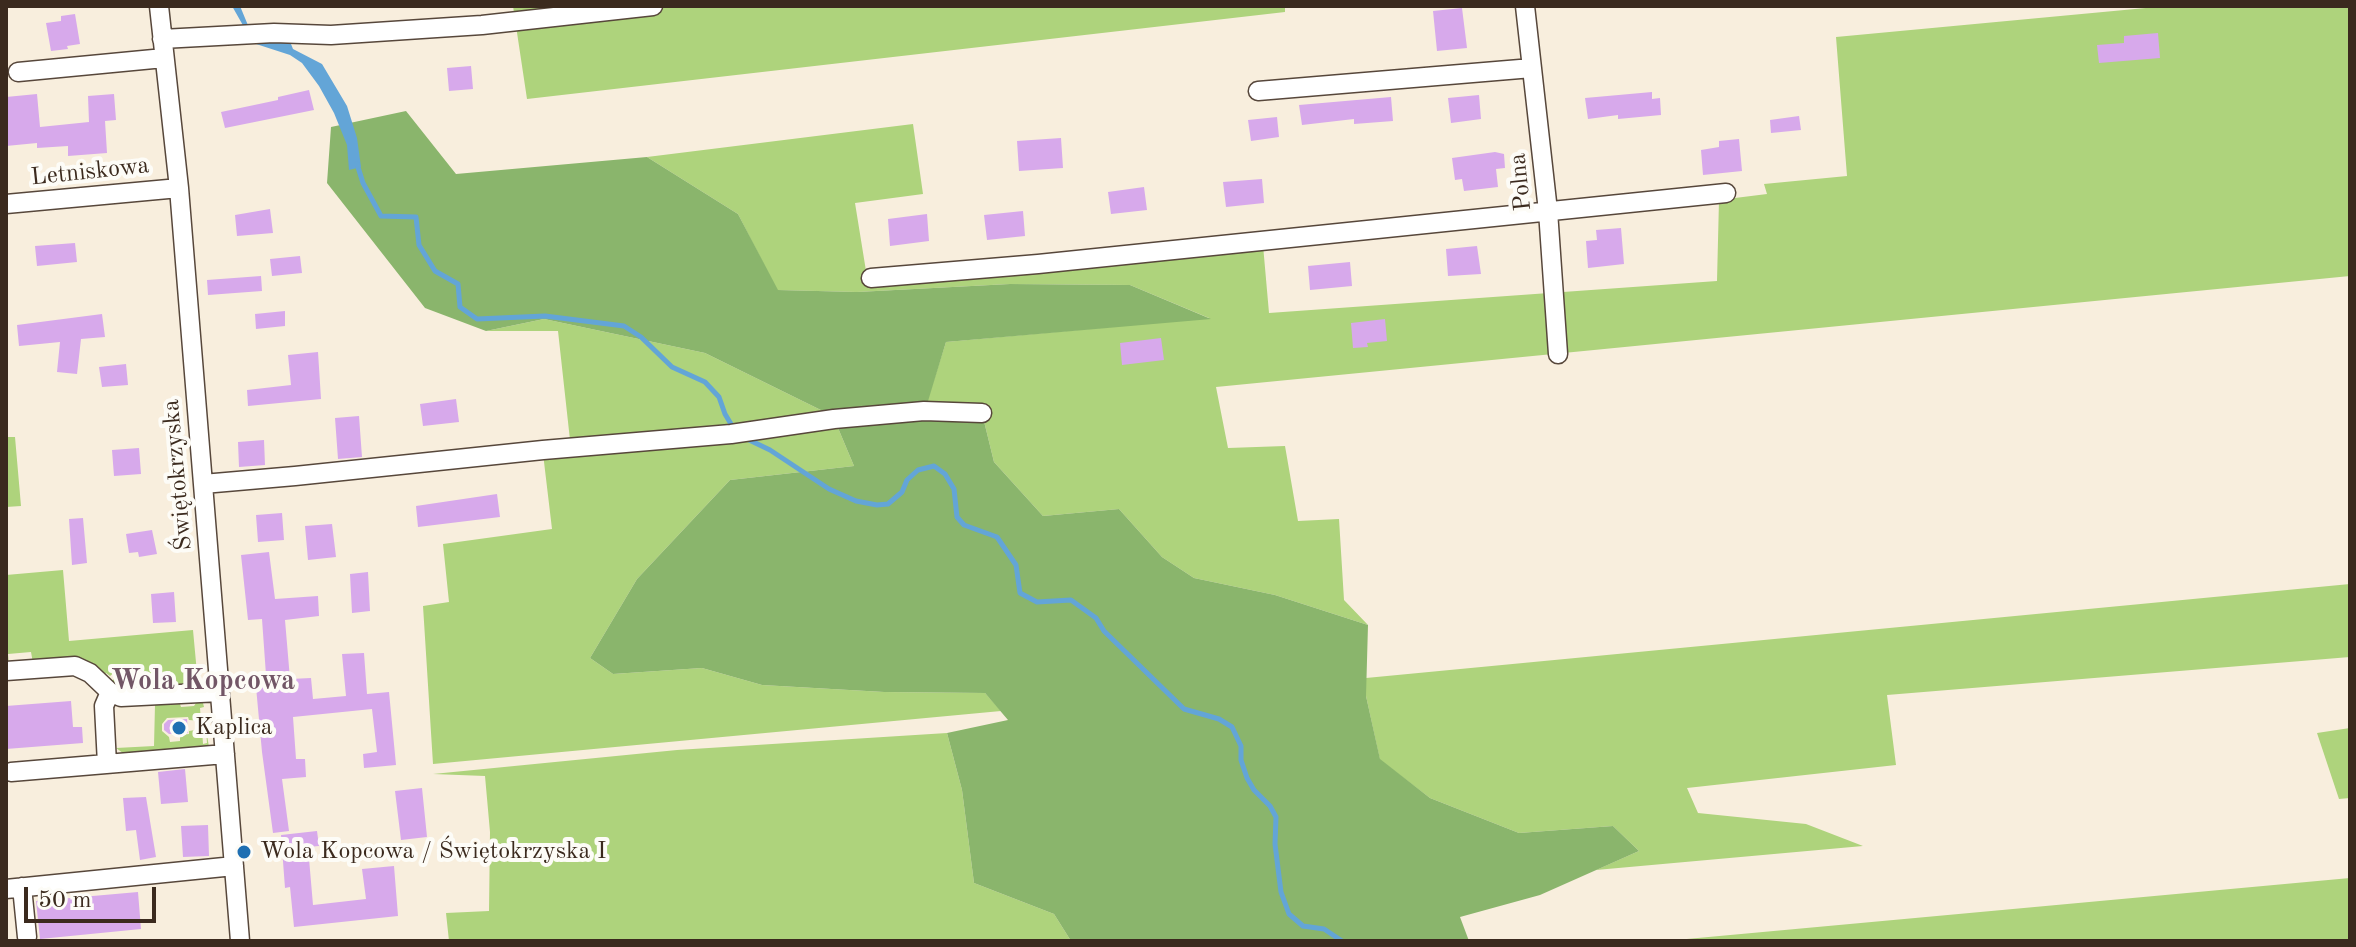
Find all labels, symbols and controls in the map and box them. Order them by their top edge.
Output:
street label: Letniskowa [29,151,151,193]
street label: Polna [1504,152,1538,212]
street label: Świętokrzyska [157,398,199,552]
district label: Wola Kopcowa [111,665,295,699]
place label: Kaplica [195,714,273,742]
marker: Kaplica [170,719,188,737]
place label: Wola Kopcowa / Świętokrzyska I [260,838,607,866]
marker: Wola Kopcowa / Świętokrzyska I [235,843,253,861]
scale bar [28,871,160,921]
text: 50 m [38,889,92,913]

